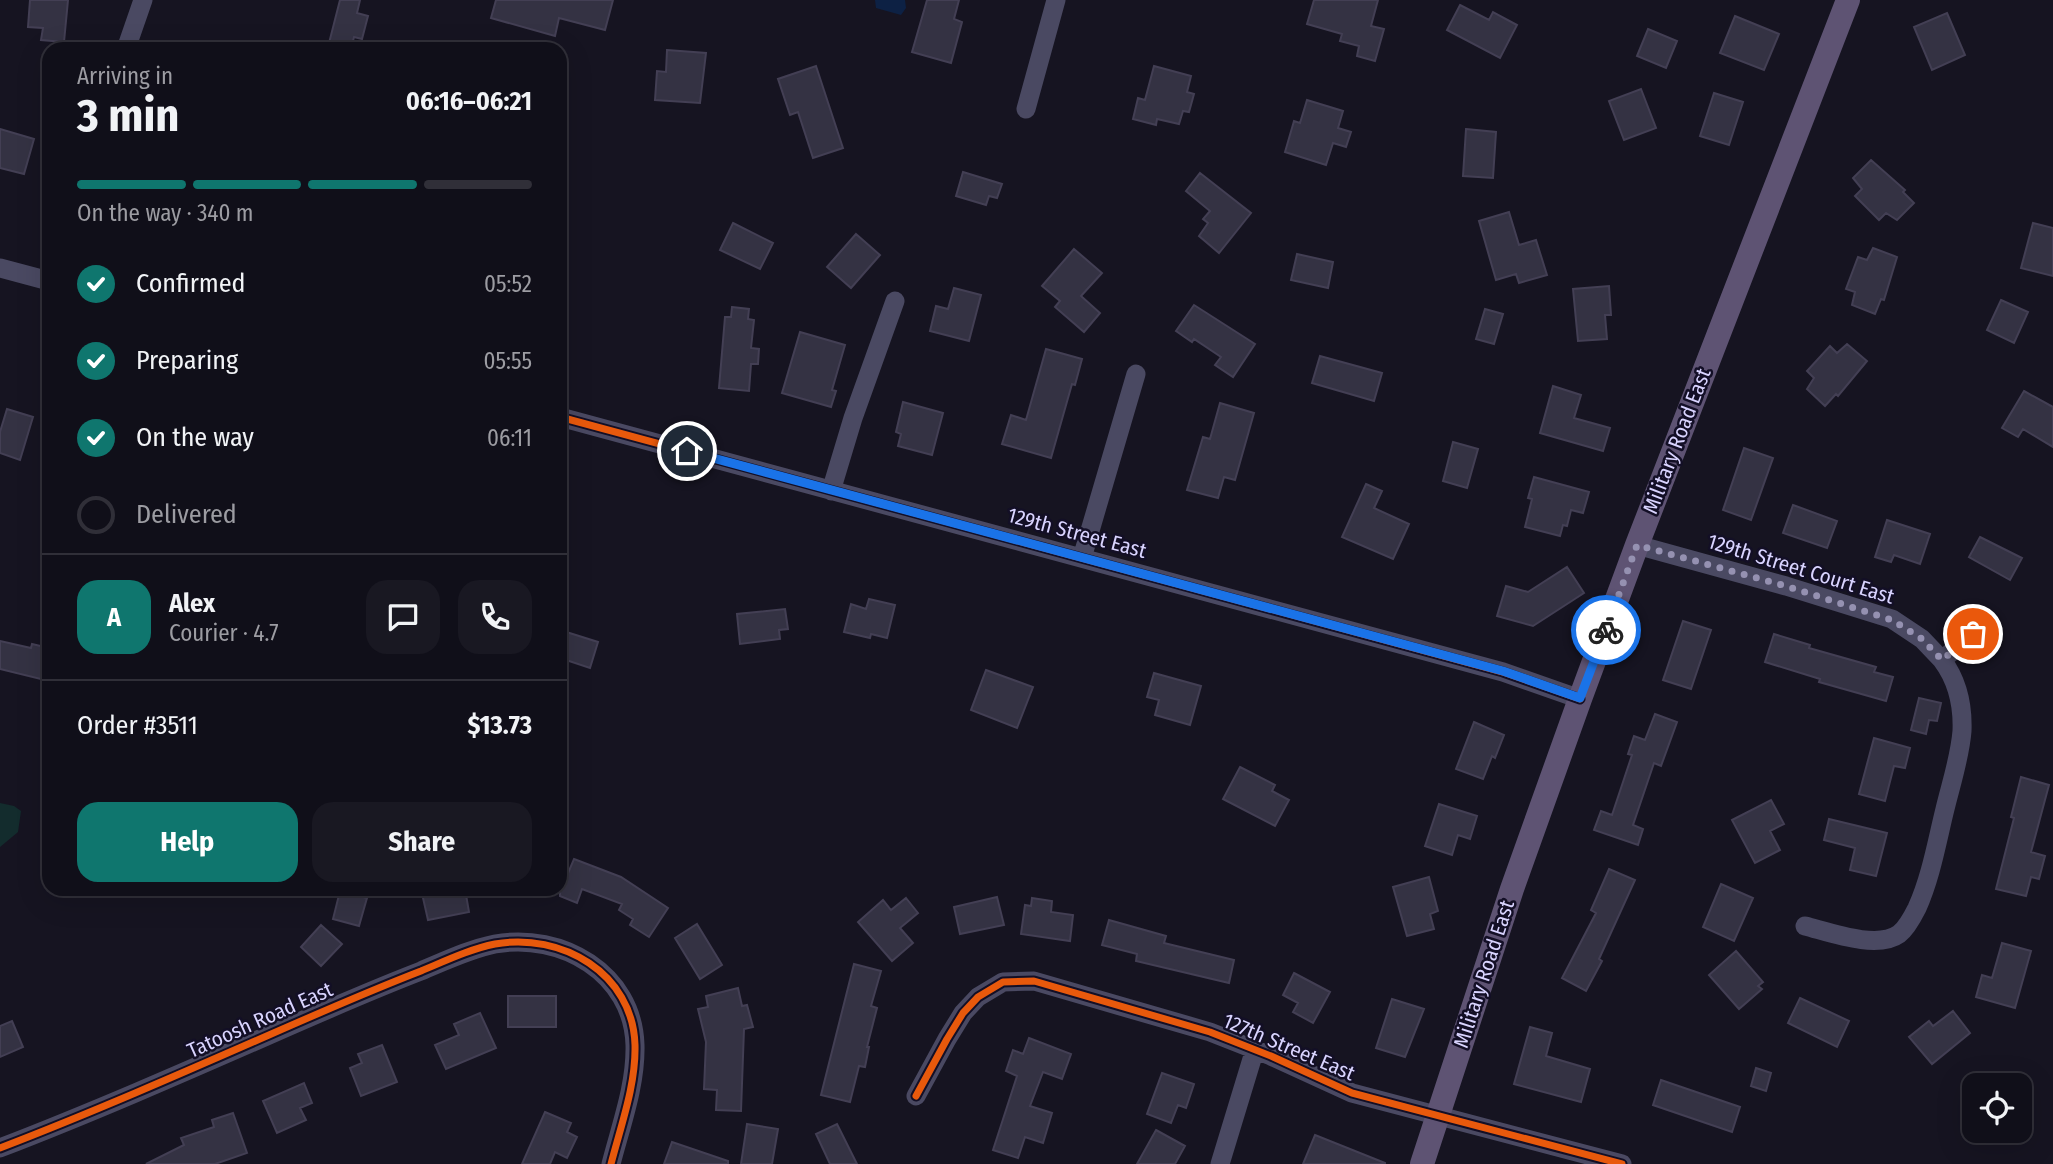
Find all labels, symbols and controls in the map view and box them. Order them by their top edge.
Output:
text: Arriving in [77,62,173,90]
text: 06:16–06:21 [406,86,532,117]
text: 3 min [77,88,179,143]
text: On the way · 340 m [77,199,253,227]
icon: check [77,265,115,303]
text: Confirmed [136,268,246,299]
text: 05:52 [484,270,532,298]
icon: check [77,342,115,380]
text: Preparing [136,345,238,376]
text: 05:55 [483,347,532,375]
street label: Military Road East [1637,364,1717,517]
icon: check [77,419,115,457]
pin [657,421,717,481]
text: On the way [136,422,254,453]
text: 06:11 [487,424,532,452]
icon: home [668,432,706,470]
text: Delivered [136,499,237,530]
street label: 129th Street East [1005,502,1149,564]
street label: 129th Street Court East [1704,528,1898,610]
button: chat [366,580,440,654]
button: phone [458,580,532,654]
text: Alex [169,588,215,619]
courier [1571,595,1641,665]
text: A [107,602,121,633]
pin [1943,604,2003,664]
icon: bike [1587,611,1625,649]
icon: bag [1954,615,1992,653]
text: Courier · 4.7 [169,619,279,647]
text: Order #3511 [77,710,198,741]
text: $13.73 [467,710,532,741]
button: Help [77,802,298,882]
button: Share [312,802,532,882]
street label: Military Road East [1448,897,1520,1051]
street label: Tatoosh Road East [183,976,337,1064]
street label: 127th Street East [1219,1008,1359,1087]
map controls [1962,1073,2032,1143]
button: locate [1962,1073,2032,1143]

